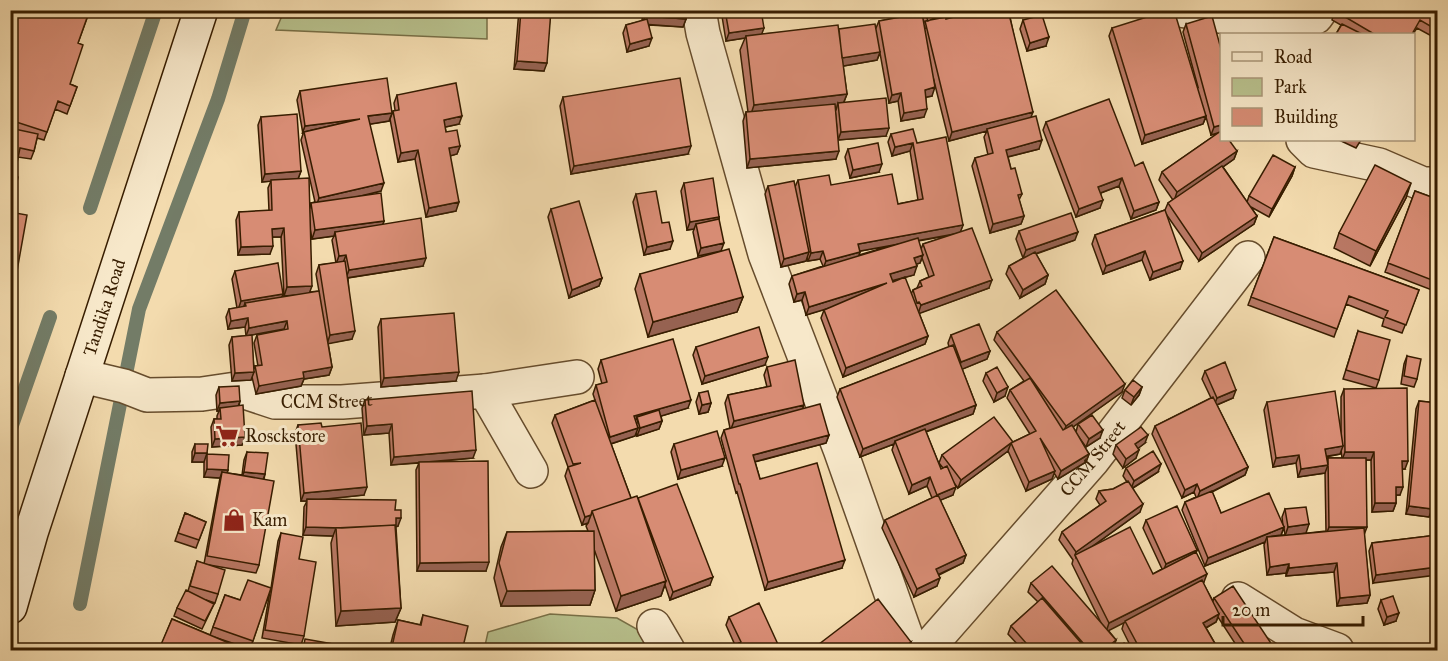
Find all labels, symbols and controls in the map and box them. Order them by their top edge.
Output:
legend [1220,33,1415,141]
text: Road [1274,46,1312,68]
text: Park [1274,76,1307,98]
text: Building [1274,106,1338,129]
street label: Tandika Road [78,256,130,359]
street label: CCM Street [281,389,374,413]
street label: CCM Street [1055,416,1131,501]
supermarket icon: Rosckstore [214,423,240,449]
place label: Rosckstore [245,425,325,447]
shop icon: Kam [221,507,247,533]
place label: Kam [252,509,288,531]
scale bar [1223,589,1362,627]
text: 20 m [1232,599,1270,621]

